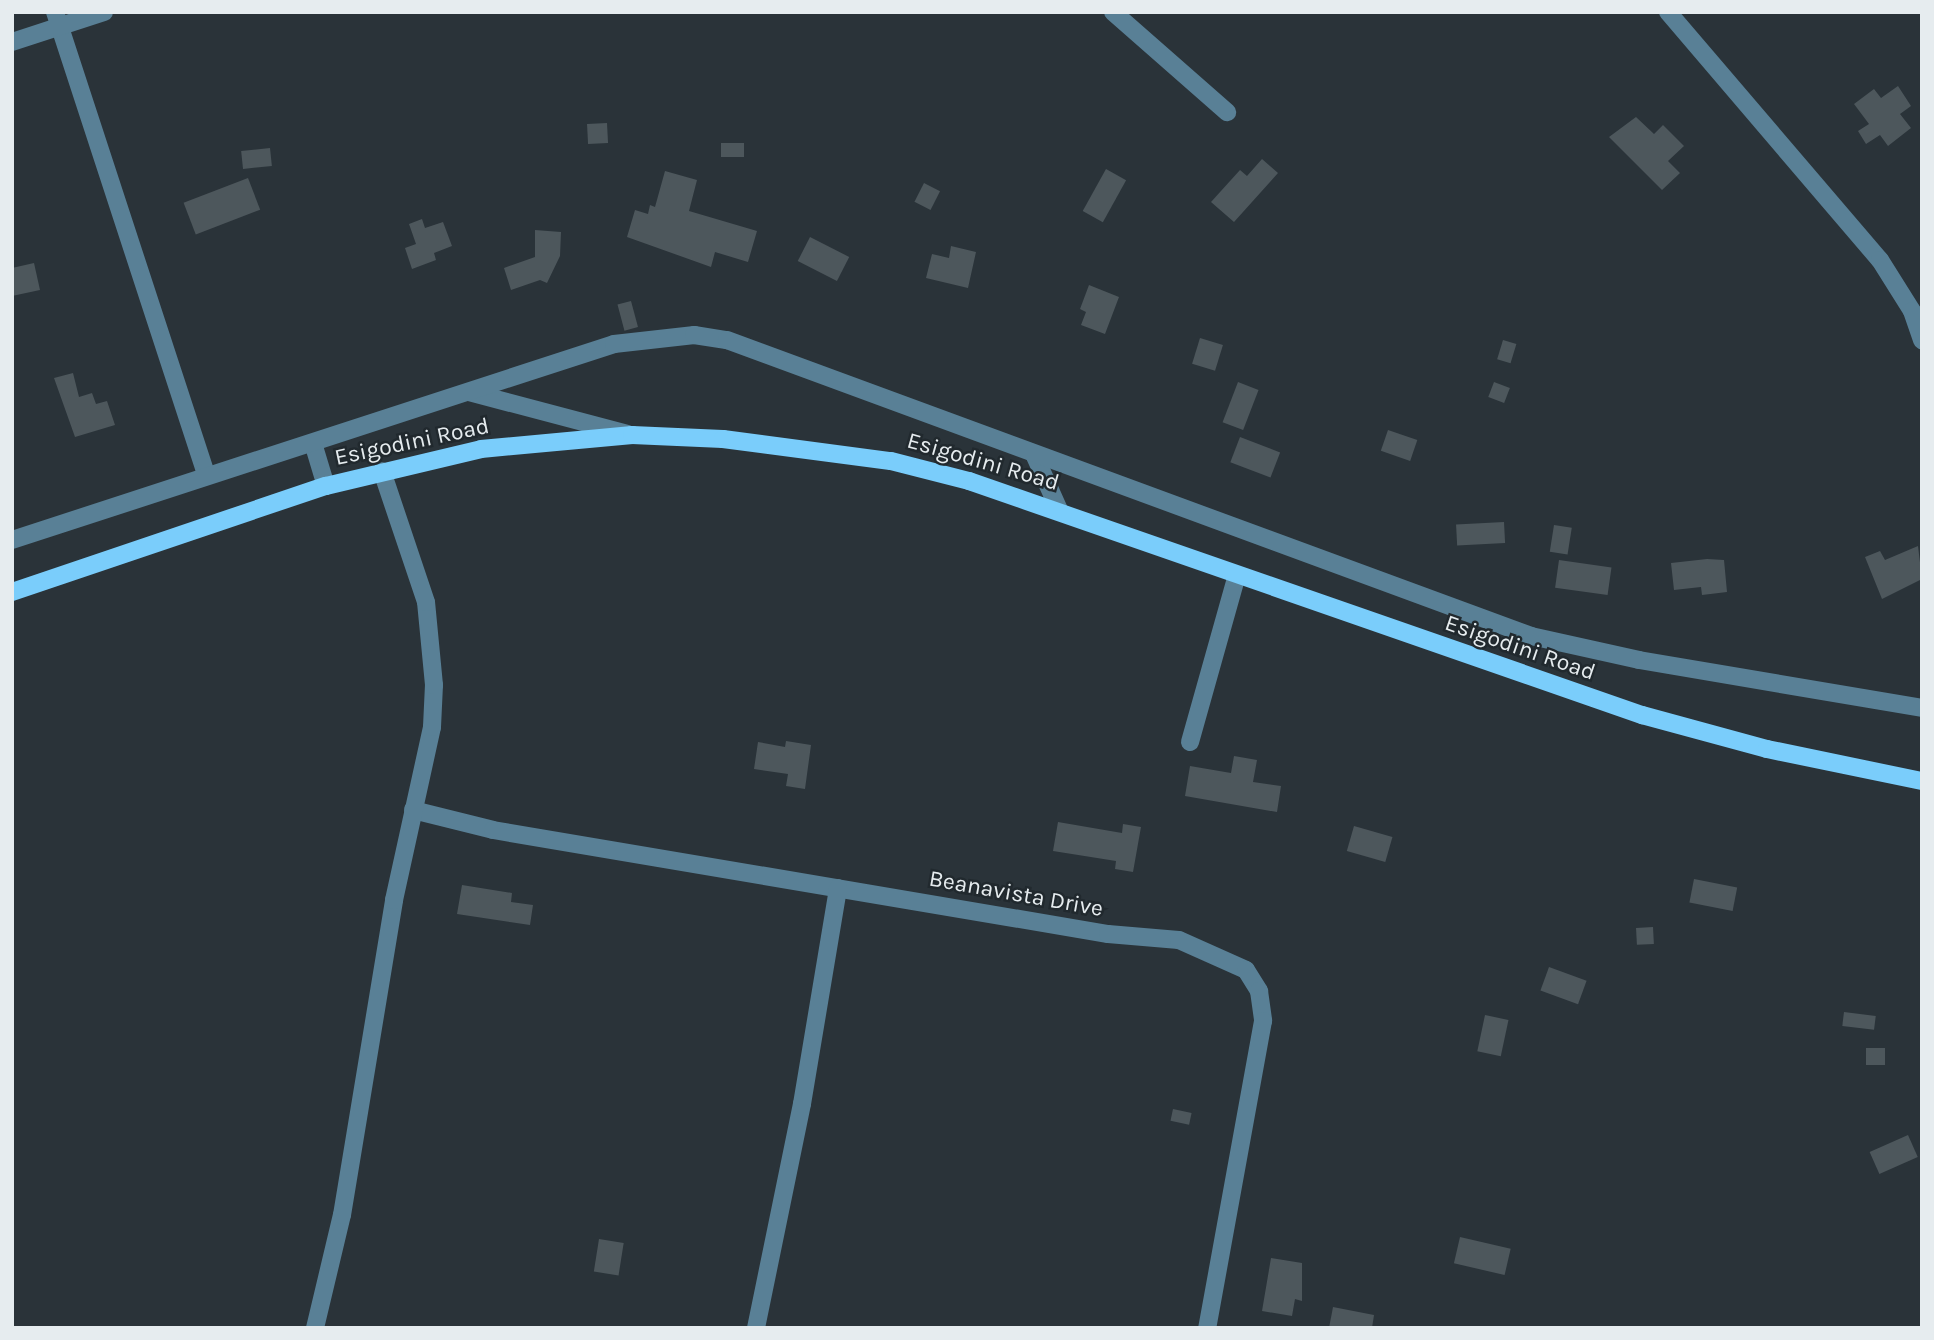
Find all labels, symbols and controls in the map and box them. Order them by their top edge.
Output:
street label: Esigodini Road [332,412,492,472]
street label: Esigodini Road [904,427,1062,497]
street label: Esigodini Road [1441,609,1599,687]
street label: Beanavista Drive [927,865,1105,923]

